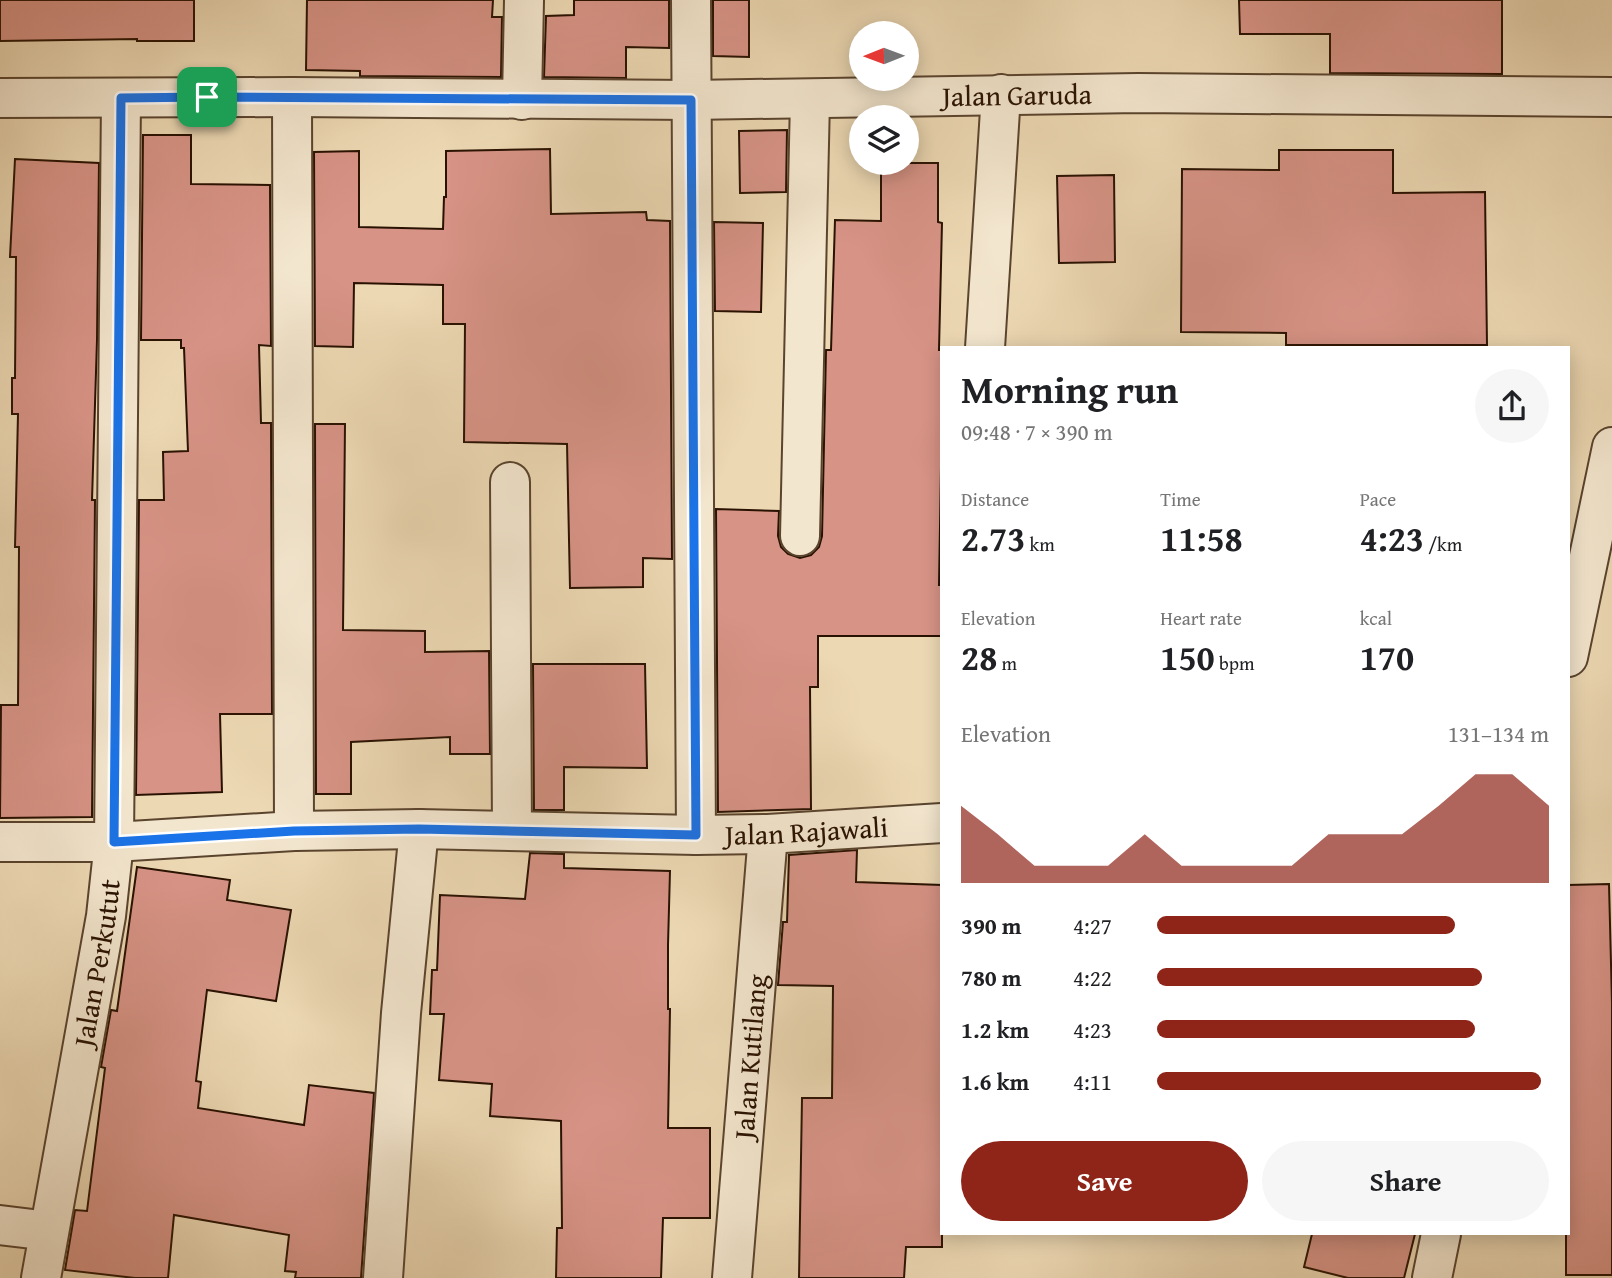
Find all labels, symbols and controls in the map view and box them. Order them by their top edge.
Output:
north arrow [849,21,919,91]
map controls [849,21,919,175]
pin [177,67,237,127]
street label: Jalan Garuda [939,73,1093,116]
icon: arrive [188,78,226,116]
button: layers [849,105,919,175]
text: Morning run [961,361,1178,417]
button: share [1475,369,1549,443]
text: 09:48 · 7 × 390 m [961,415,1113,448]
text: Distance [961,485,1029,513]
text: Time [1160,485,1201,513]
text: Pace [1360,485,1396,513]
text: 2.73 [961,513,1025,564]
text: 11:58 [1160,513,1243,564]
text: 4:23 [1360,513,1424,564]
text: km [1025,530,1055,558]
text: /km [1424,530,1462,558]
text: Elevation [961,604,1035,632]
text: Heart rate [1160,604,1242,632]
text: kcal [1360,604,1392,632]
text: 28 [961,632,997,683]
text: 150 [1160,632,1215,683]
text: 170 [1360,632,1414,683]
text: m [997,649,1017,677]
text: bpm [1215,649,1255,677]
text: Elevation [961,717,1051,750]
text: 131–134 m [1448,717,1549,750]
street label: Jalan Rajawali [722,805,889,855]
street label: Jalan Perkutut [61,877,130,1053]
text: 390 m [961,909,1022,942]
text: 4:27 [1073,909,1112,942]
text: 780 m [961,961,1022,994]
text: 4:22 [1073,961,1112,994]
street label: Jalan Kutilang [722,973,777,1144]
text: 1.2 km [961,1013,1029,1046]
text: 4:23 [1073,1013,1112,1046]
text: 1.6 km [961,1065,1029,1098]
text: 4:11 [1073,1065,1112,1098]
button: Save [961,1141,1248,1221]
button: Share [1262,1141,1549,1221]

